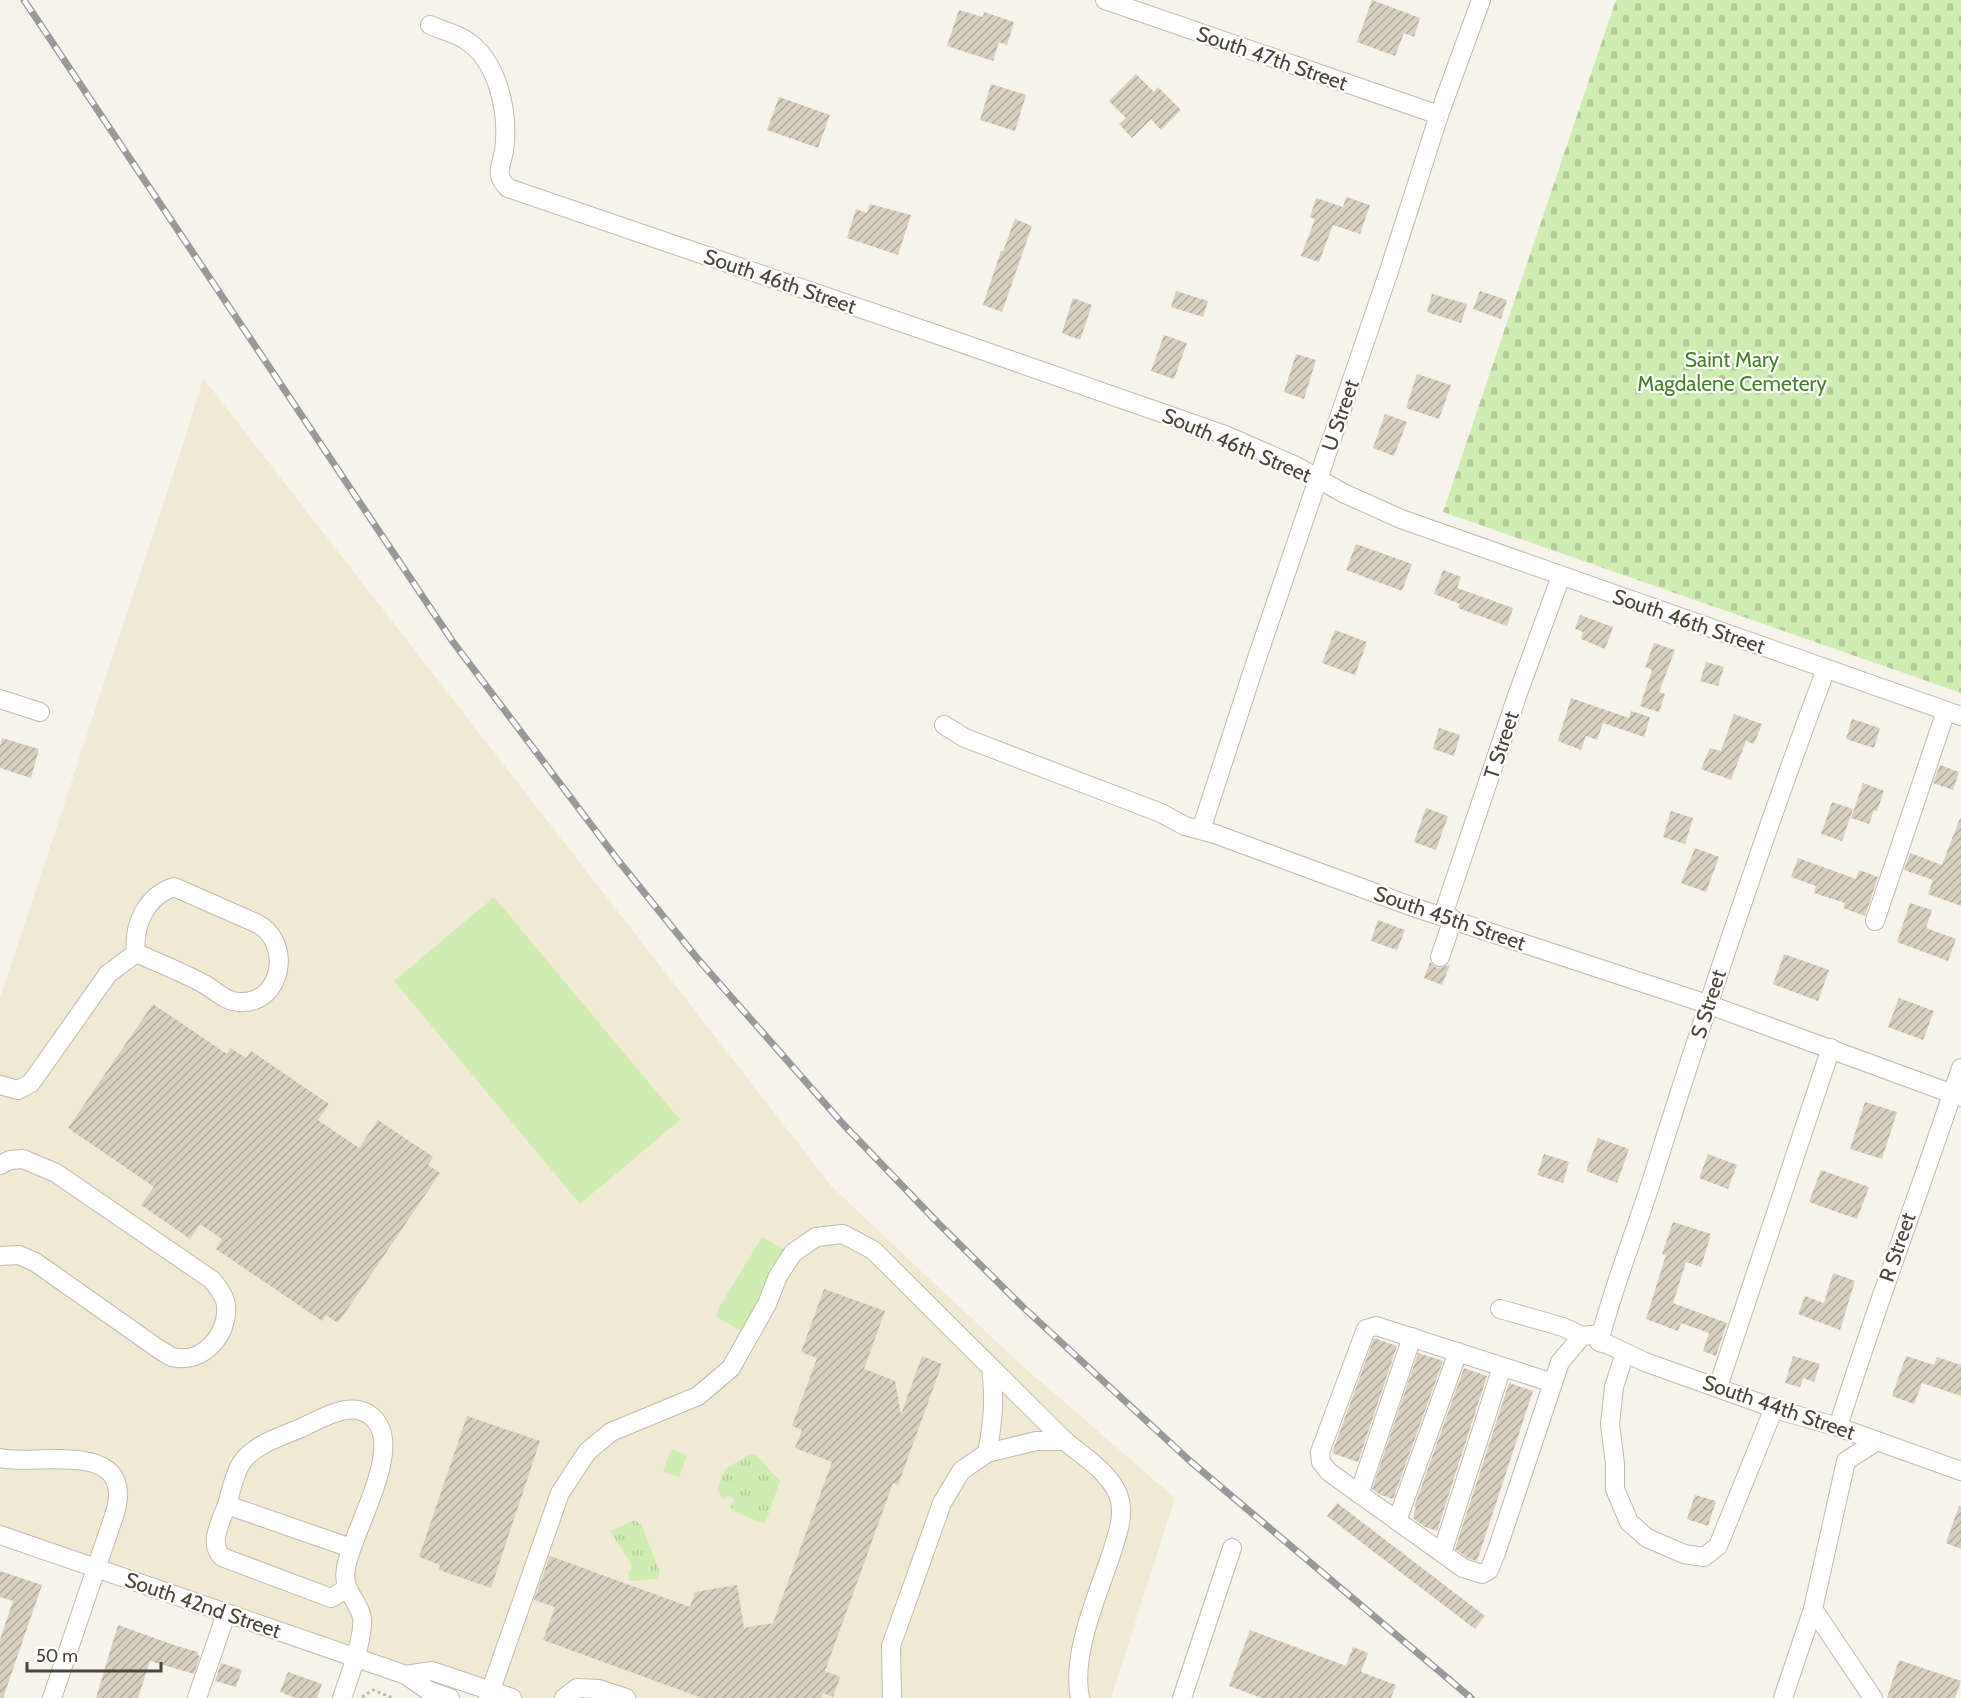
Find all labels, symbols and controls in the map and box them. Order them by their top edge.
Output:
street label: South 47th Street [1193,20,1351,96]
street label: South 46th Street [701,243,859,319]
park label: Saint Mary Magdalene Cemetery [1637,347,1827,396]
street label: U Street [1316,376,1364,454]
street label: South 46th Street [1159,402,1315,488]
street label: South 46th Street [1610,583,1768,659]
street label: T Street [1478,708,1524,782]
street label: South 45th Street [1371,880,1529,956]
street label: S Street [1685,966,1731,1042]
street label: R Street [1874,1209,1920,1285]
street label: South 44th Street [1700,1369,1858,1445]
street label: South 42nd Street [122,1567,284,1643]
scale bar [27,1635,160,1673]
text: 50 m [36,1645,78,1667]

